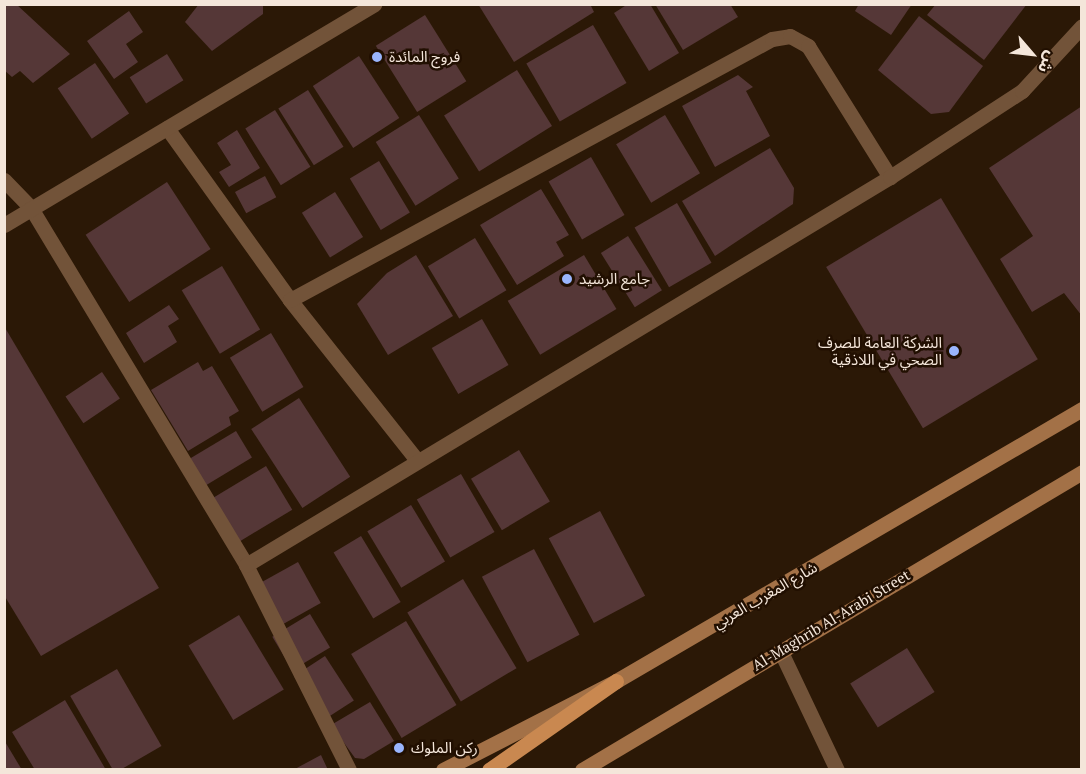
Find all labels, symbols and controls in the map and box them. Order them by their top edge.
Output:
north arrow [1002,24,1062,84]
place label: فروج المائدة [389,48,460,66]
text: ش [1033,48,1063,77]
marker: فروج المائدة [370,50,384,64]
place label: جامع الرشيد [579,270,650,288]
marker: جامع الرشيد [560,272,574,286]
place label: الشركة العامة للصرف الصحي في اللاذقية [818,333,942,368]
marker: الشركة العامة للصرف الصحي في اللاذقية [947,344,961,358]
street label: شارع المغرب العربي [710,558,820,632]
street label: Al-Maghrib Al-Arabi Street [749,566,913,674]
place label: ركن الملوك [411,739,478,757]
marker: ركن الملوك [392,741,406,755]

